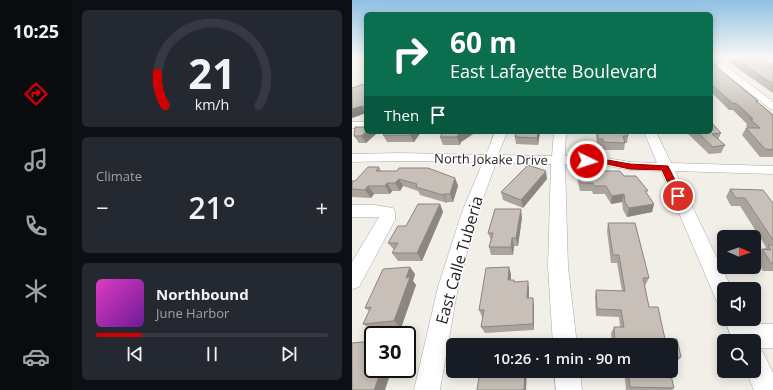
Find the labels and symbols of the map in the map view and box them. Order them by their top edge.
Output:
position arrow [566,140,608,182]
street label: North Jokake Drive [434,149,548,169]
pin [661,179,695,213]
street label: East Calle Tuberia [430,193,488,327]
north arrow [717,230,761,274]
speed limit sign: 30 [364,326,416,378]

